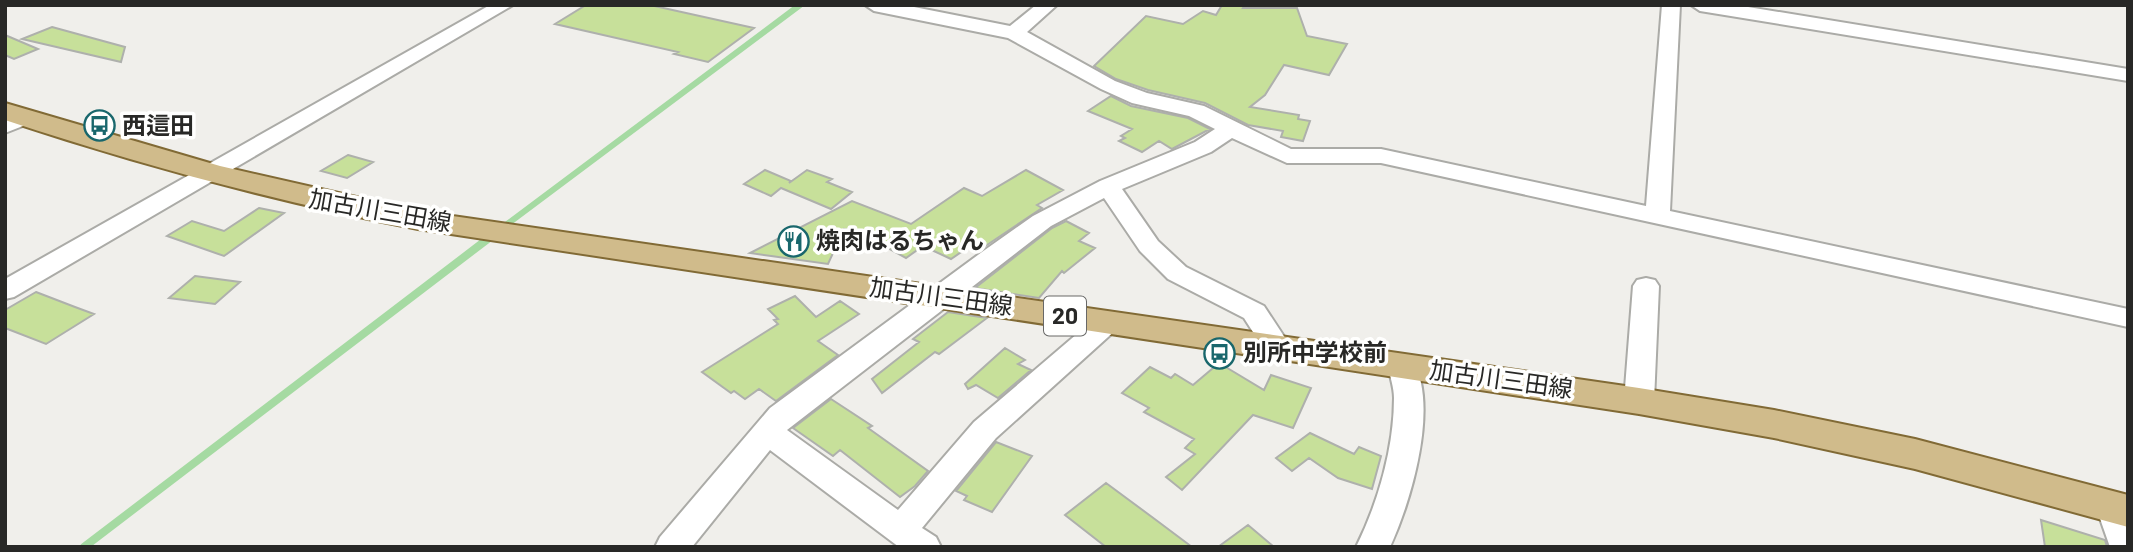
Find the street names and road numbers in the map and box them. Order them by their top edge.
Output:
street label: 加古川三田線 [307,183,454,236]
street label: 加古川三田線 [868,271,1015,320]
road number: 20 [1044,296,1086,336]
street label: 加古川三田線 [1428,354,1575,403]

